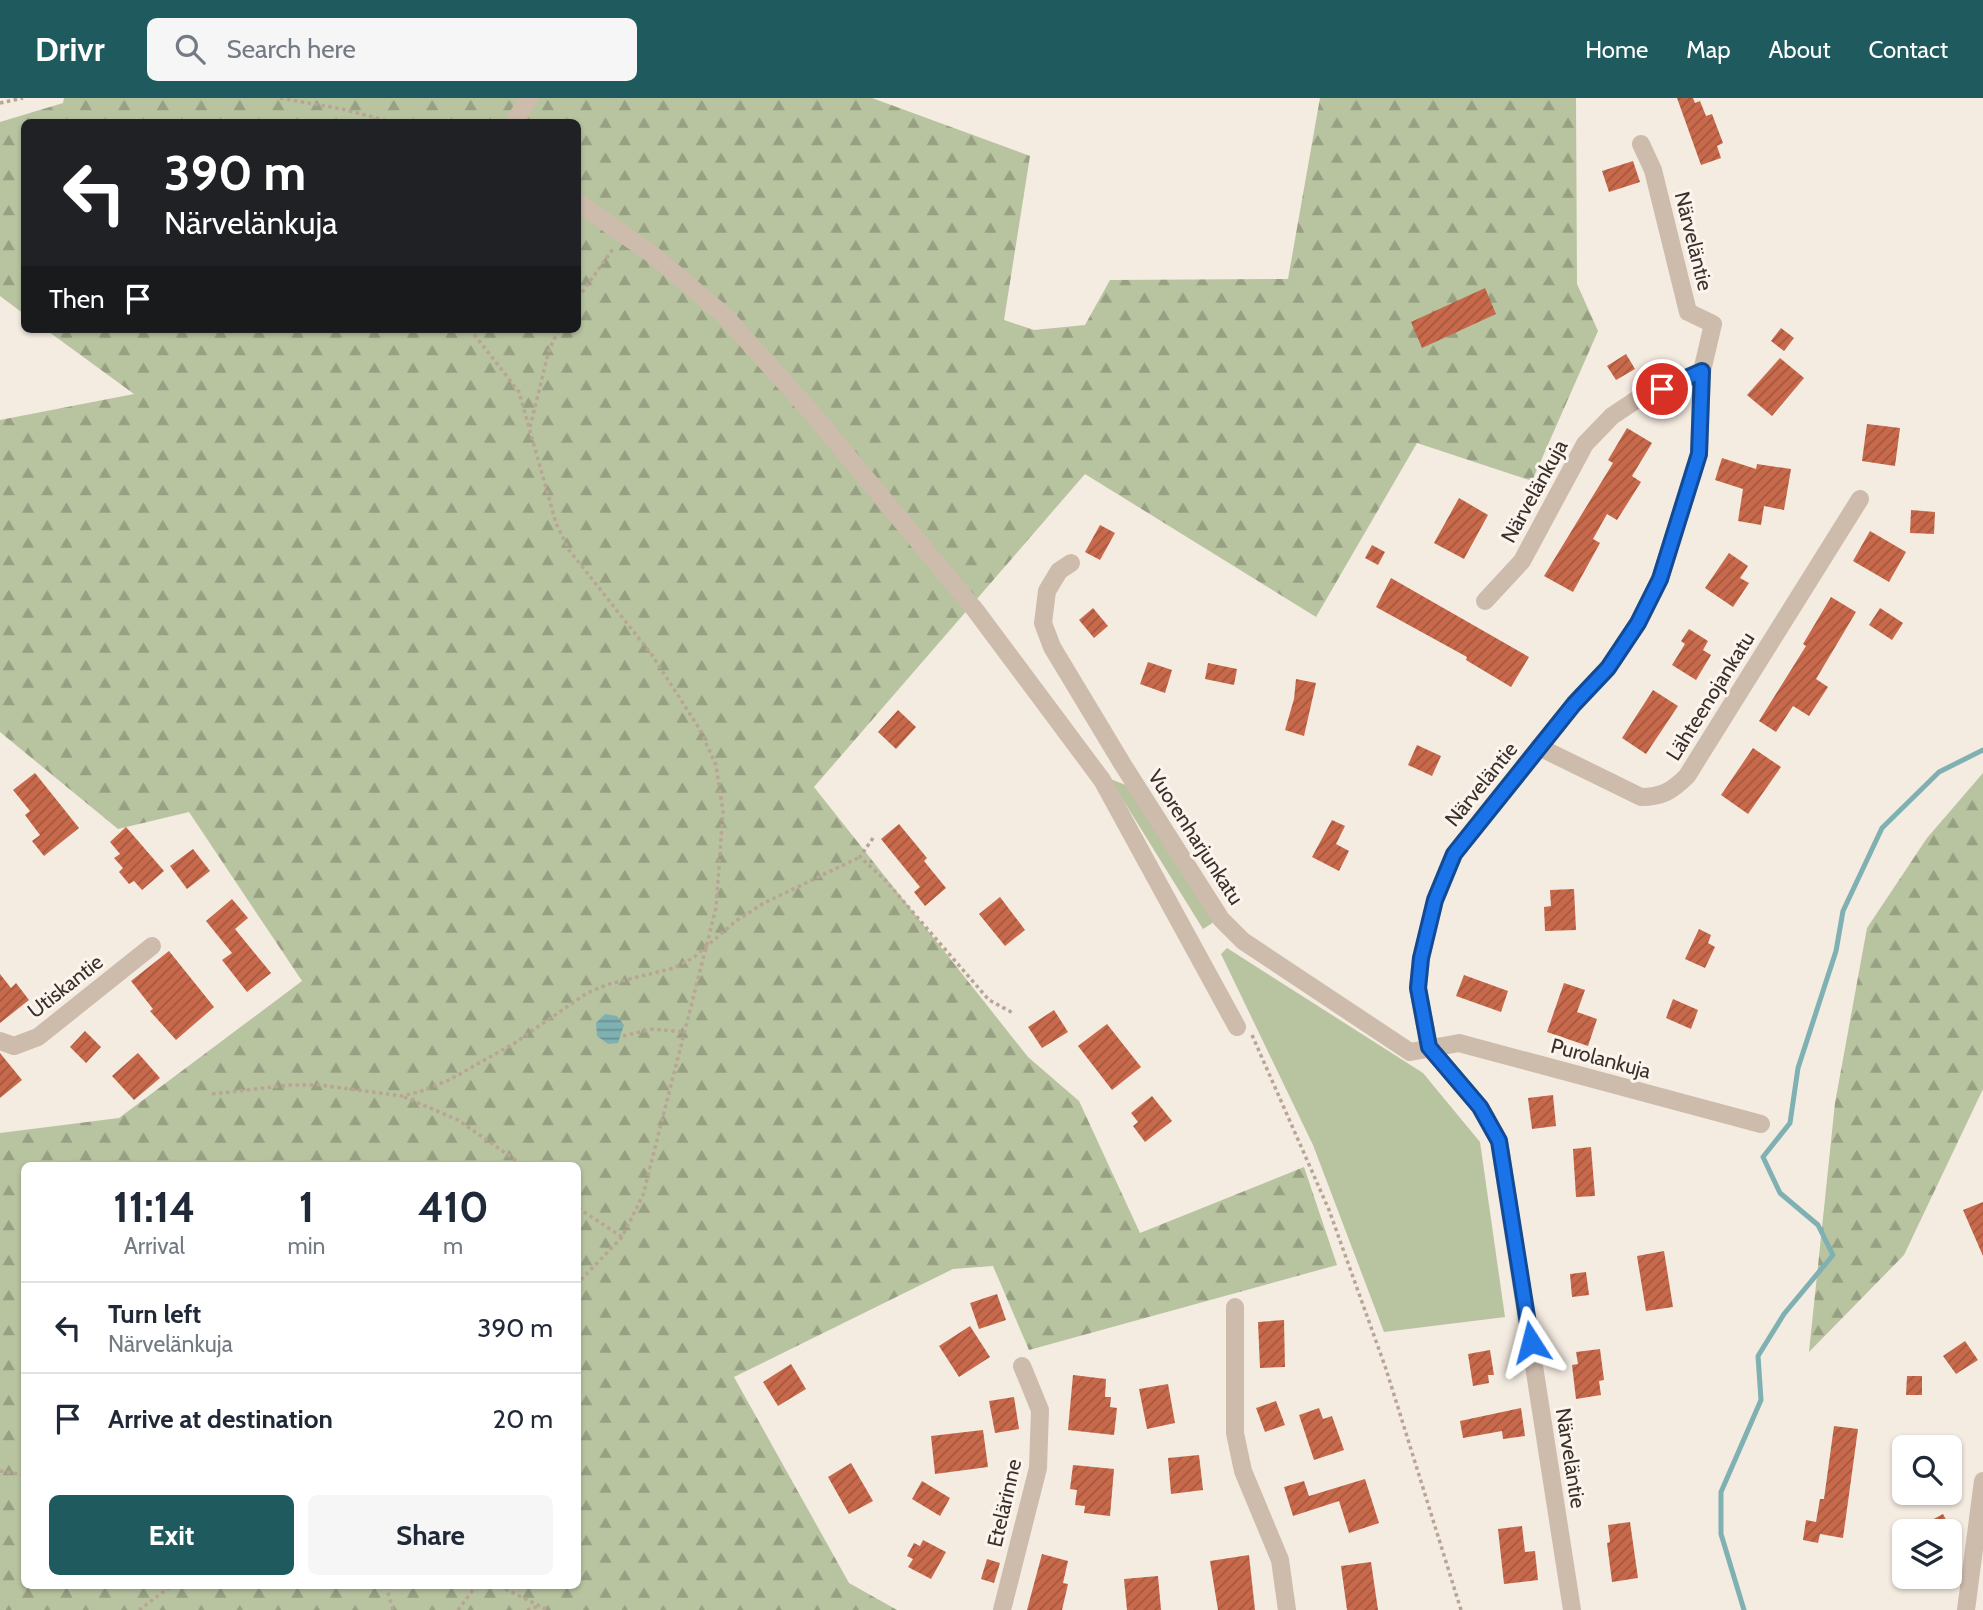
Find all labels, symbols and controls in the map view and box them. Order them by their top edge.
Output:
search box [147,18,637,81]
text: Drivr [35,29,105,69]
icon: search [171,30,209,68]
text: Search here [227,33,356,65]
text: Home [1585,35,1648,64]
text: Map [1686,35,1731,64]
text: About [1769,35,1831,64]
text: Contact [1869,35,1948,64]
text: 390 m [164,143,306,202]
icon: left [49,147,140,238]
street label: Närveläntie [1670,189,1718,293]
text: Närvelänkuja [164,203,338,242]
icon: arrive [119,280,157,318]
text: Then [49,283,105,315]
pin [1632,359,1692,419]
icon: arrive [1643,370,1681,408]
street label: Närvelänkuja [1495,435,1573,547]
street label: Lähteenojankatu [1660,627,1760,766]
street label: Närveläntie [1439,737,1523,831]
street label: Vuorenharjunkatu [1142,765,1249,910]
street label: Utiskantie [22,949,108,1023]
street label: Purolankuja [1548,1033,1654,1084]
text: 11:14 [113,1181,195,1233]
text: 1 [299,1181,314,1233]
text: 410 [418,1181,489,1233]
text: Arrival [124,1232,185,1260]
text: min [288,1232,325,1260]
text: m [443,1232,463,1260]
text: Turn left [108,1298,201,1330]
position arrow [1494,1305,1568,1379]
icon: left [49,1309,87,1347]
text: 390 m [477,1312,553,1344]
text: Närvelänkuja [108,1330,233,1358]
icon: arrive [49,1400,87,1438]
text: Arrive at destination [108,1403,333,1435]
text: 20 m [493,1403,553,1435]
street label: Närveläntie [1551,1406,1591,1510]
map controls [1892,1435,1962,1589]
button: search [1892,1435,1962,1505]
street label: Etelärinne [982,1456,1026,1549]
button: Exit [49,1495,294,1575]
button: Share [308,1495,553,1575]
button: layers [1892,1519,1962,1589]

